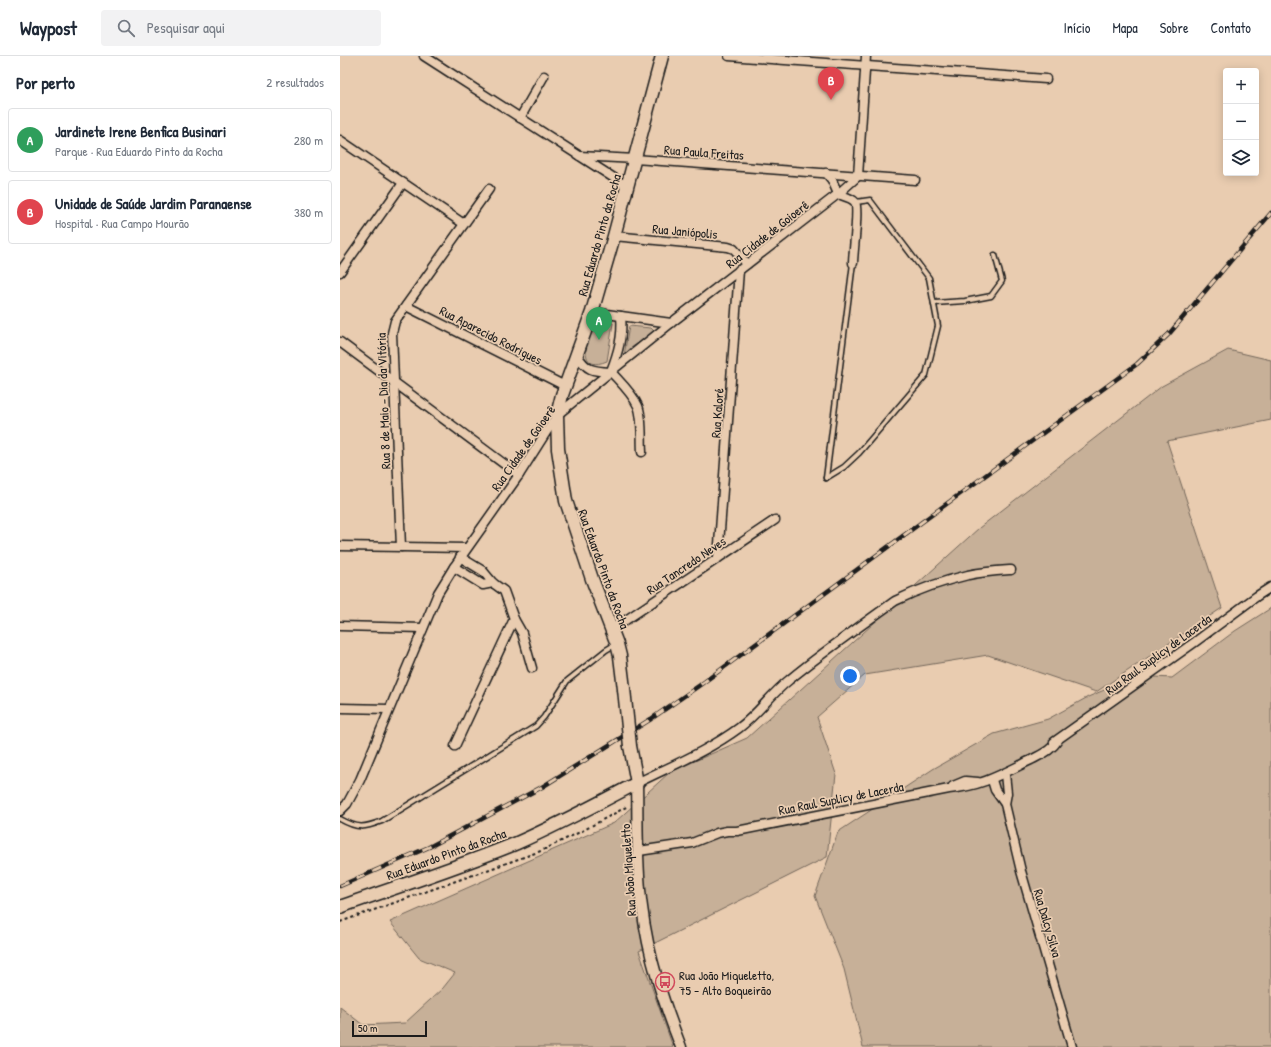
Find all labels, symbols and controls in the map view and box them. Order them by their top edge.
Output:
search box [101,10,381,46]
text: Waypost [20,15,77,41]
icon: search [115,17,137,39]
text: Pesquisar aqui [147,17,225,38]
text: Início [1064,18,1090,37]
text: Mapa [1112,18,1138,37]
text: Sobre [1160,18,1189,37]
text: Contato [1211,18,1251,37]
pin: B [818,67,844,100]
map controls [1223,68,1259,176]
button: + [1223,68,1259,104]
text: Por perto [16,71,75,94]
text: 2 resultados [266,73,324,91]
button: − [1223,104,1259,140]
text: Jardinete Irene Benfica Businari [55,121,226,142]
text: A [27,131,33,149]
text: 280 m [294,131,323,149]
street label: Rua Paula Freitas [664,140,744,164]
button: layers [1223,140,1259,176]
text: Parque · Rua Eduardo Pinto da Rocha [55,142,223,160]
street label: Rua Eduardo Pinto da Rocha [573,172,625,298]
text: Unidade de Saúde Jardim Paranaense [55,193,252,214]
street label: Rua Cidade de Goioerê [722,196,812,272]
text: B [27,203,33,221]
text: 380 m [294,203,323,221]
text: Hospital · Rua Campo Mourão [55,214,189,232]
street label: Rua Janiópolis [652,219,718,243]
street label: Rua Aparecido Rodrigues [437,301,545,369]
pin: A [586,307,612,340]
street label: Rua 8 de Maio - Dia da Vitória [372,332,394,470]
street label: Rua Kaloré [706,387,728,439]
street label: Rua Cidade de Goioerê [487,402,559,494]
street label: Rua Eduardo Pinto da Rocha [574,507,634,631]
street label: Rua Tancredo Neves [643,532,729,598]
street label: Rua Raul Suplicy de Lacerda [1101,609,1215,699]
your location [840,666,860,686]
street label: Rua Raul Suplicy de Lacerda [777,777,905,819]
street label: Rua João Miqueletto [616,823,640,917]
street label: Rua Eduardo Pinto da Rocha [384,824,508,884]
street label: Rua Dalcy Silva [1030,887,1066,959]
place label: Rua João Miqueletto, 75 - Alto Boqueirão [679,966,774,999]
bus stop icon: Rua João Miqueletto, 75 - Alto Boqueirão [654,971,676,993]
scale bar [352,1019,427,1038]
text: 50 m [358,1021,378,1035]

